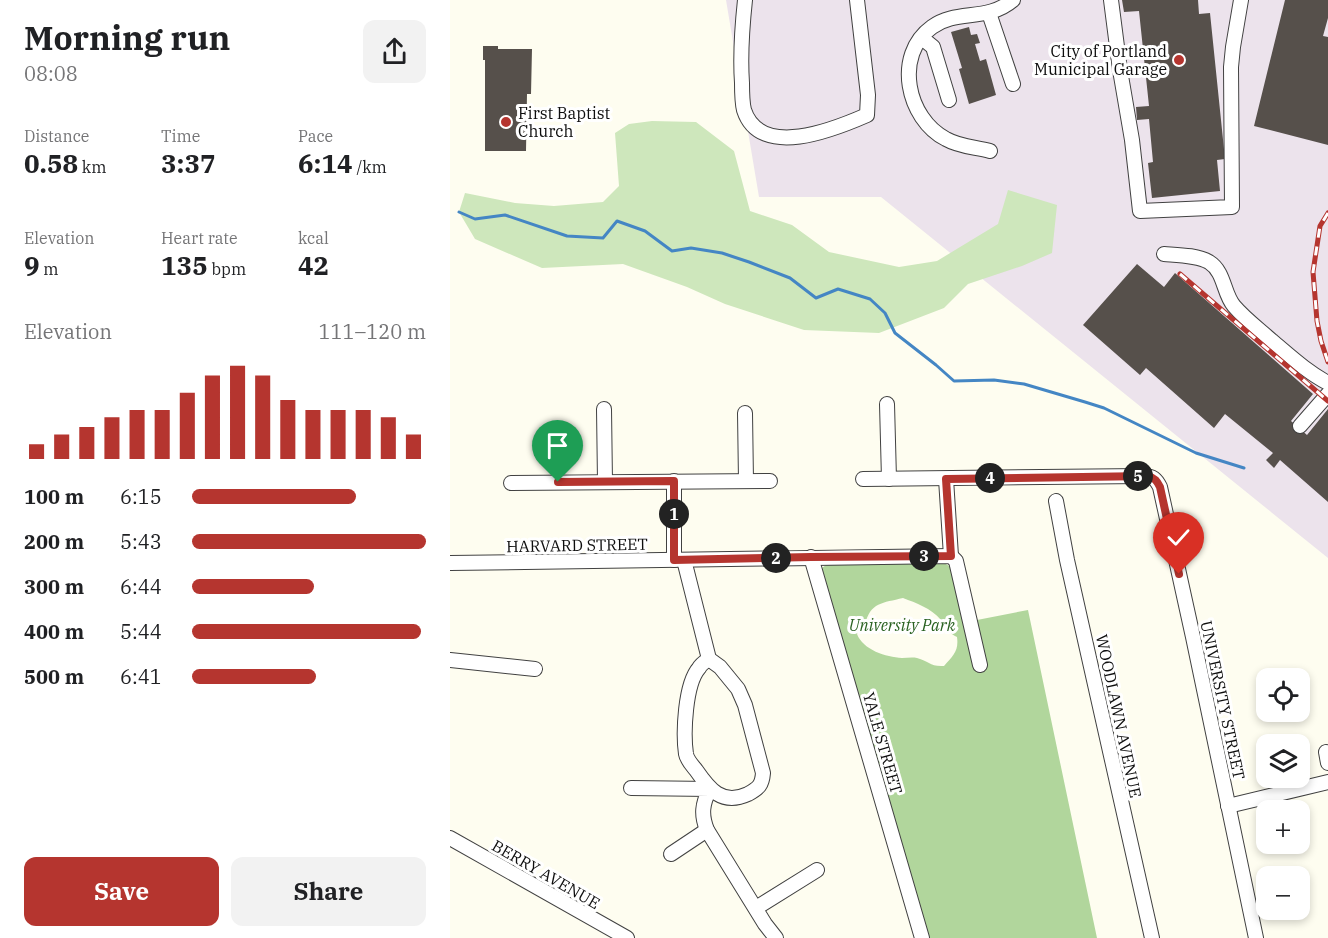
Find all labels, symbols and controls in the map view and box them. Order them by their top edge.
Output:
text: Morning run [24,16,230,59]
button: share [363,20,426,83]
place label: City of Portland Municipal Garage [1034,41,1167,79]
marker: City of Portland Municipal Garage [1172,53,1186,67]
text: 08:08 [24,60,78,87]
place label: First Baptist Church [518,103,610,141]
marker: First Baptist Church [499,115,513,129]
text: Distance [24,126,89,146]
text: Time [161,126,200,146]
text: Pace [298,126,333,146]
text: 0.58 [24,146,78,180]
text: 3:37 [161,146,216,180]
text: 6:14 [298,146,353,180]
text: km [78,157,106,177]
text: /km [353,157,387,177]
text: Elevation [24,228,94,248]
text: Heart rate [161,228,238,248]
text: kcal [298,228,329,248]
text: 9 [24,248,40,282]
text: 135 [161,248,208,282]
text: 42 [298,248,329,282]
text: m [40,259,59,279]
text: bpm [208,259,246,279]
text: Elevation [24,318,112,345]
text: 111–120 m [319,318,426,345]
pin [532,420,583,482]
icon: arrive [541,429,574,462]
pin: 5 [1123,461,1153,491]
pin: 4 [975,463,1005,493]
text: 5 [1133,466,1143,486]
text: 4 [985,468,995,488]
text: 100 m [24,483,84,510]
text: 6:15 [120,483,162,510]
pin: 1 [659,499,689,529]
text: 1 [669,504,679,524]
pin [1153,512,1204,574]
icon: check [1162,521,1195,554]
text: 200 m [24,528,84,555]
text: 5:43 [120,528,162,555]
street label: HARVARD STREET [506,534,648,556]
pin: 3 [909,541,939,571]
pin: 2 [761,543,791,573]
text: 3 [919,546,929,566]
text: 2 [771,548,781,568]
text: 300 m [24,573,84,600]
text: 6:44 [120,573,162,600]
park label: University Park [849,615,956,635]
text: 400 m [24,618,84,645]
text: 5:44 [120,618,162,645]
street label: UNIVERSITY STREET [1196,619,1250,781]
street label: WOODLAWN AVENUE [1092,632,1146,800]
text: 500 m [24,663,84,690]
text: 6:41 [120,663,162,690]
map controls [1256,668,1310,920]
button: locate [1256,668,1310,722]
street label: YALE STREET [859,690,907,796]
button: layers [1256,734,1310,788]
button: + [1256,800,1310,854]
street label: BERRY AVENUE [488,835,604,913]
button: Save [24,857,219,926]
button: Share [231,857,426,926]
button: − [1256,866,1310,920]

